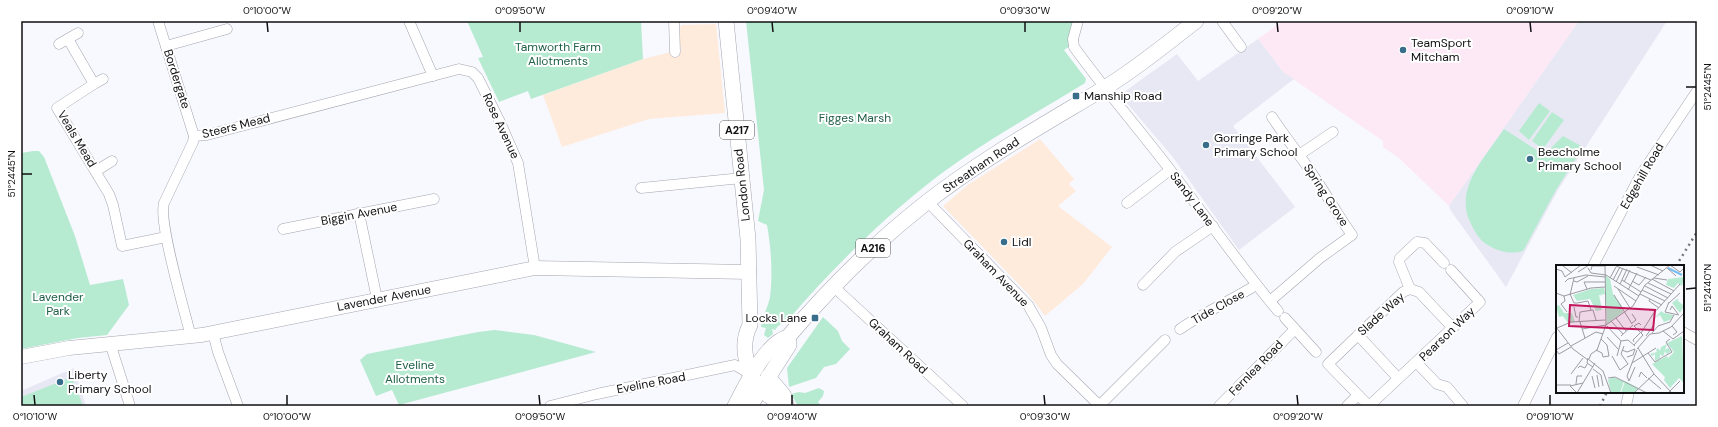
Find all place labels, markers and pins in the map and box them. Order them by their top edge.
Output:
place label: TeamSport Mitcham [1411,35,1472,65]
marker: TeamSport Mitcham [1398,45,1408,55]
place label: Manship Road [1084,88,1162,104]
marker: Manship Road [1071,91,1081,101]
place label: Gorringe Park Primary School [1214,130,1297,160]
marker: Gorringe Park Primary School [1201,140,1211,150]
place label: Beecholme Primary School [1538,144,1621,174]
marker: Beecholme Primary School [1525,154,1535,164]
place label: Lidl [1012,234,1031,250]
marker: Lidl [999,237,1009,247]
place label: Locks Lane [745,310,807,326]
marker: Locks Lane [810,313,820,323]
place label: Liberty Primary School [68,367,151,397]
marker: Liberty Primary School [55,377,65,387]

